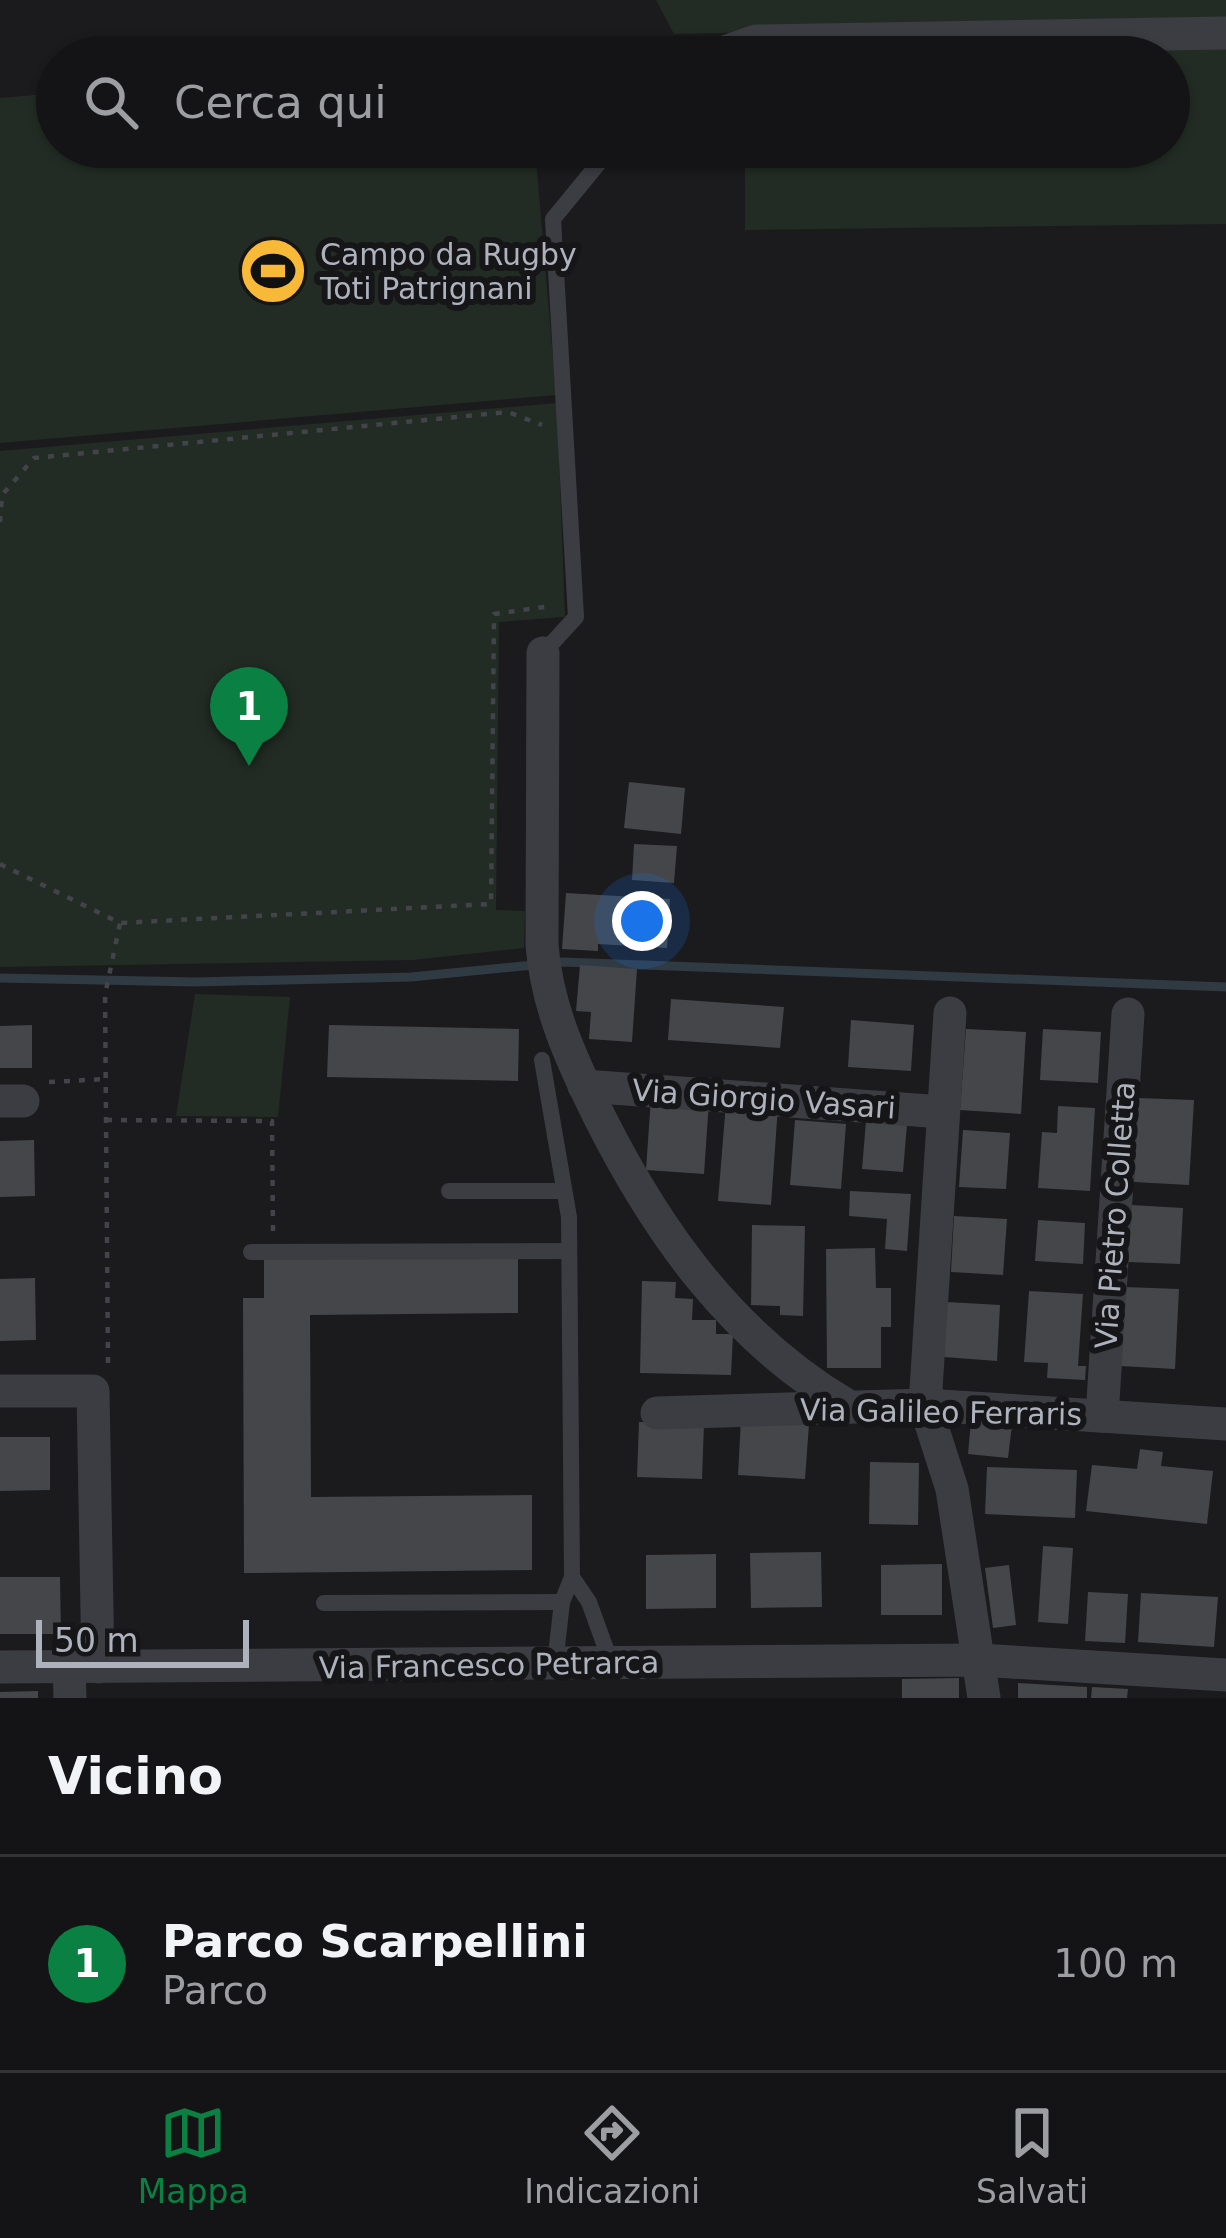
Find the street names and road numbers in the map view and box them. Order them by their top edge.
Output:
street label: Via Giorgio Vasari [631,1072,897,1126]
street label: Via Pietro Colletta [1088,1080,1142,1350]
street label: Via Galileo Ferraris [800,1392,1082,1432]
street label: Via Francesco Petrarca [319,1645,659,1685]

